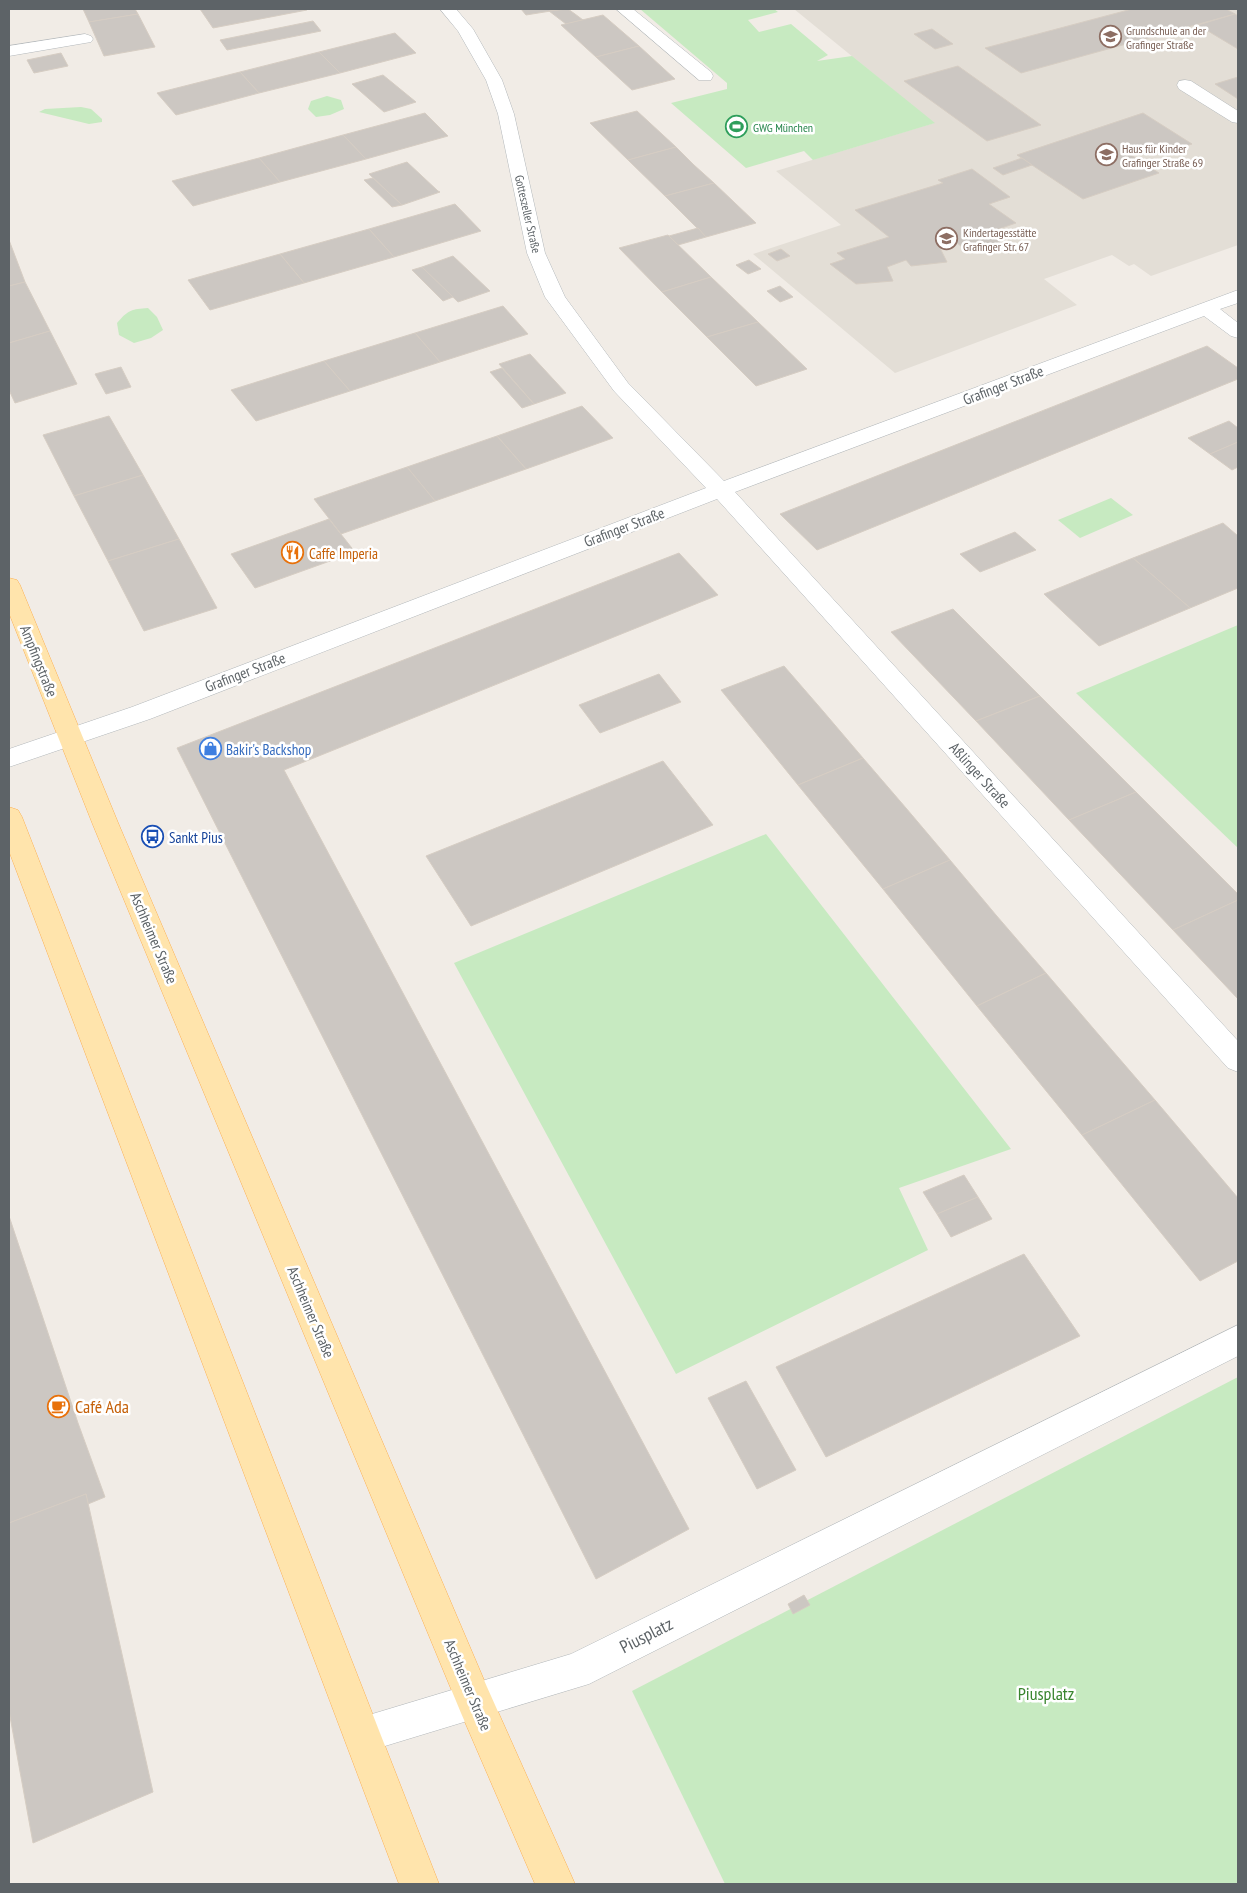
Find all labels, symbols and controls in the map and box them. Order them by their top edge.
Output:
place label: Grundschule an der Grafinger Straße [1126,23,1207,52]
school or university icon: Grundschule an der Grafinger Straße [1098,25,1122,49]
sports icon: GWG München [725,115,749,139]
place label: GWG München [753,120,813,135]
place label: Haus für Kinder Grafinger Straße 69 [1122,141,1203,170]
school or university icon: Haus für Kinder Grafinger Straße 69 [1094,143,1118,167]
street label: Gotteszeller Straße [512,174,544,254]
place label: Kindertagesstätte Grafinger Str. 67 [963,225,1036,254]
school or university icon: Kindertagesstätte Grafinger Str. 67 [935,227,959,251]
street label: Grafinger Straße [960,361,1046,409]
street label: Grafinger Straße [581,503,667,551]
restaurant icon: Caffe Imperia [281,541,305,565]
place label: Caffe Imperia [309,544,378,563]
street label: Ampfingstraße [16,622,62,700]
street label: Grafinger Straße [202,648,288,696]
shop icon: Bakir's Backshop [198,737,222,761]
street label: Aßlinger Straße [946,738,1014,812]
place label: Bakir's Backshop [226,740,311,759]
bus stop icon: Sankt Pius [141,825,165,849]
place label: Sankt Pius [169,828,223,847]
street label: Aschheimer Straße [126,889,182,987]
street label: Aschheimer Straße [283,1263,339,1361]
cafe icon: Café Ada [47,1394,71,1418]
place label: Café Ada [75,1395,129,1418]
street label: Piusplatz [616,1612,676,1658]
street label: Aschheimer Straße [440,1636,496,1734]
park label: Piusplatz [1018,1682,1074,1705]

